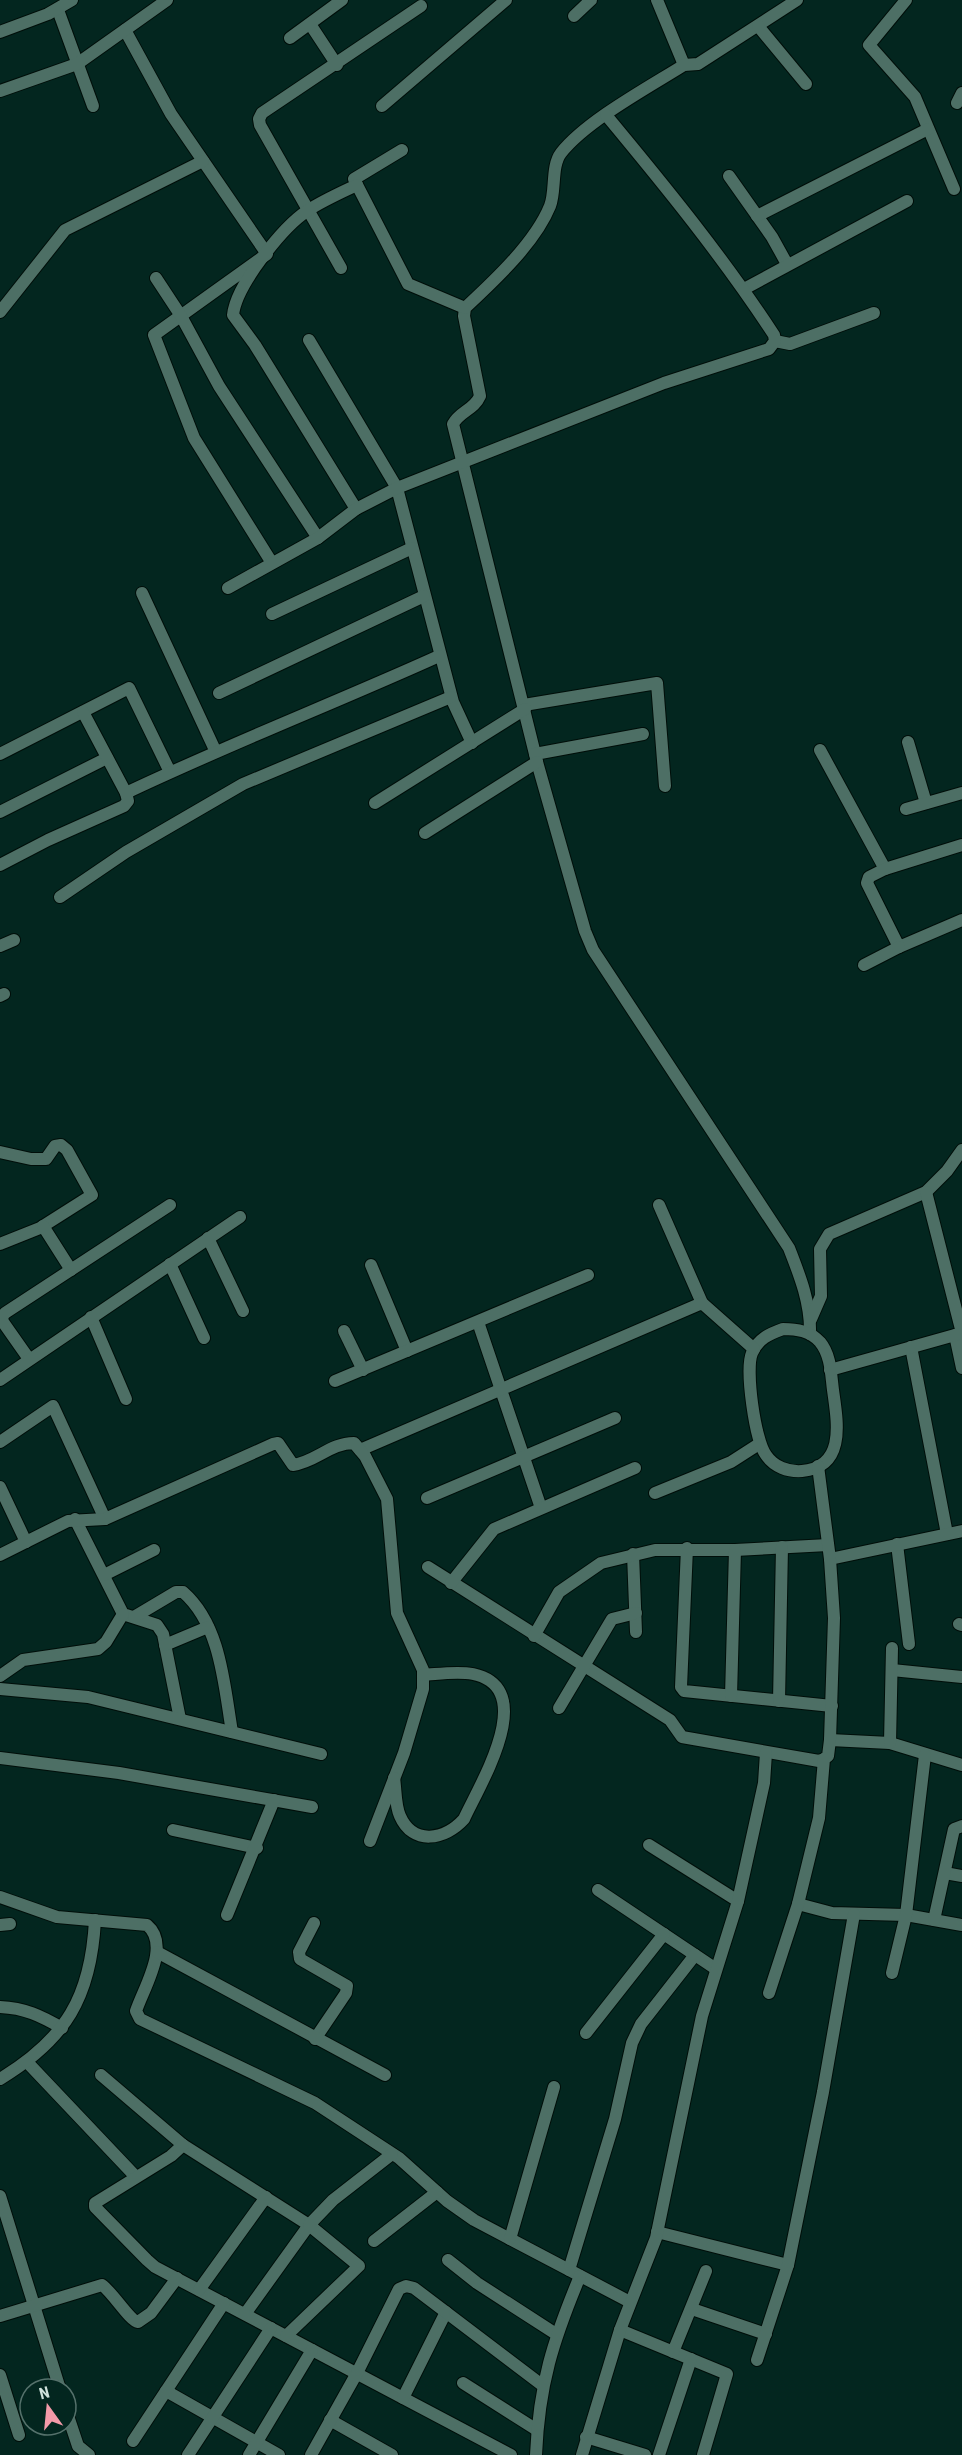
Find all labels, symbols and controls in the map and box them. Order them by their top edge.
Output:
north arrow [18,2377,78,2437]
text: N [37,2383,51,2403]

